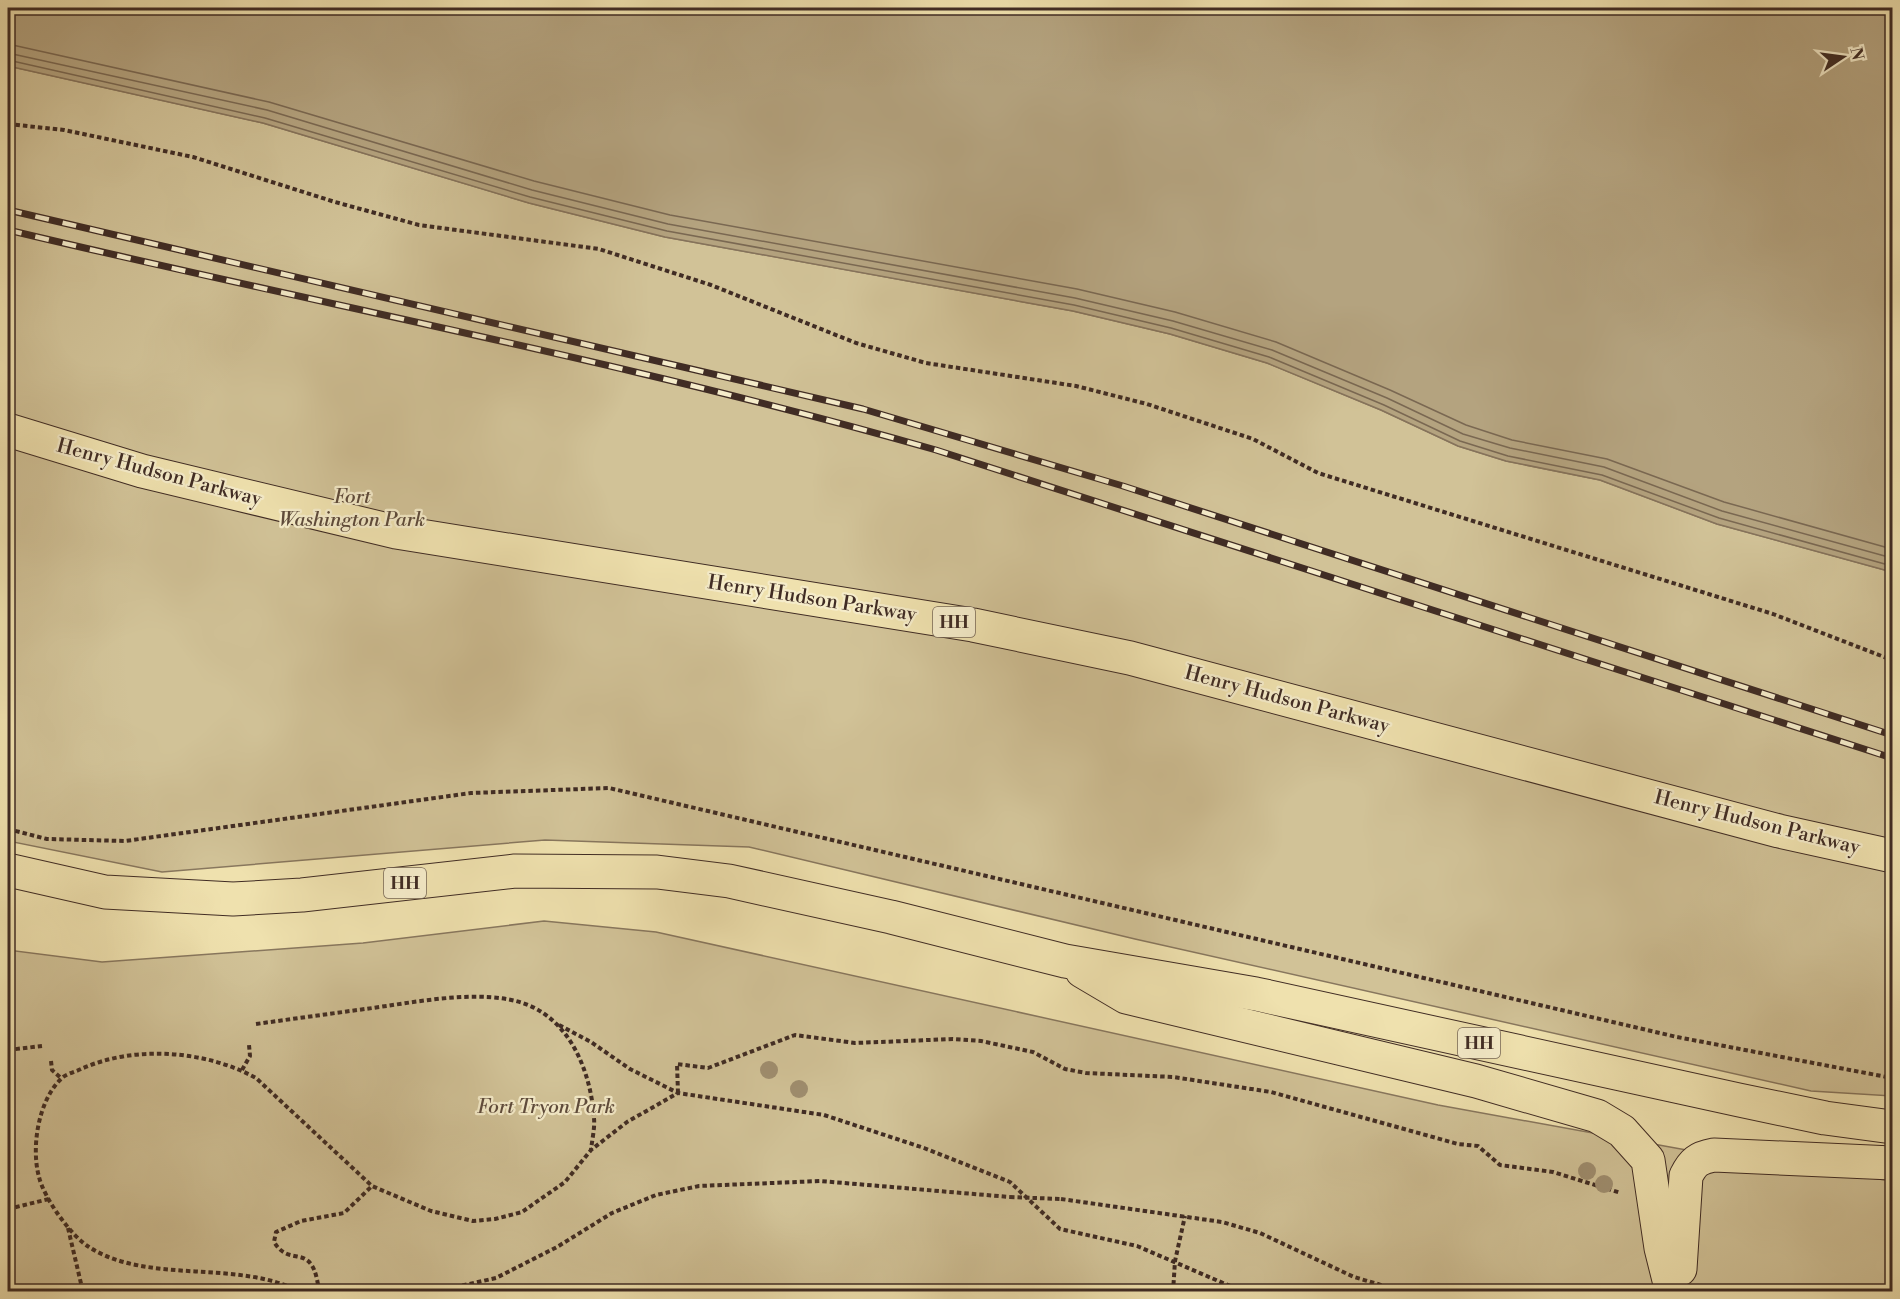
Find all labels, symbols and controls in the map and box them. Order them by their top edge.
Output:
north arrow [1813,27,1873,87]
text: N [1845,45,1868,63]
street label: Henry Hudson Parkway [54,434,265,512]
park label: Fort Washington Park [279,485,425,533]
street label: Henry Hudson Parkway [706,570,919,628]
road number: HH [933,607,975,637]
street label: Henry Hudson Parkway [1182,661,1393,739]
street label: Henry Hudson Parkway [1651,785,1863,861]
road number: HH [384,868,426,898]
road number: HH [1458,1028,1500,1058]
park label: Fort Tryon Park [477,1095,615,1120]

